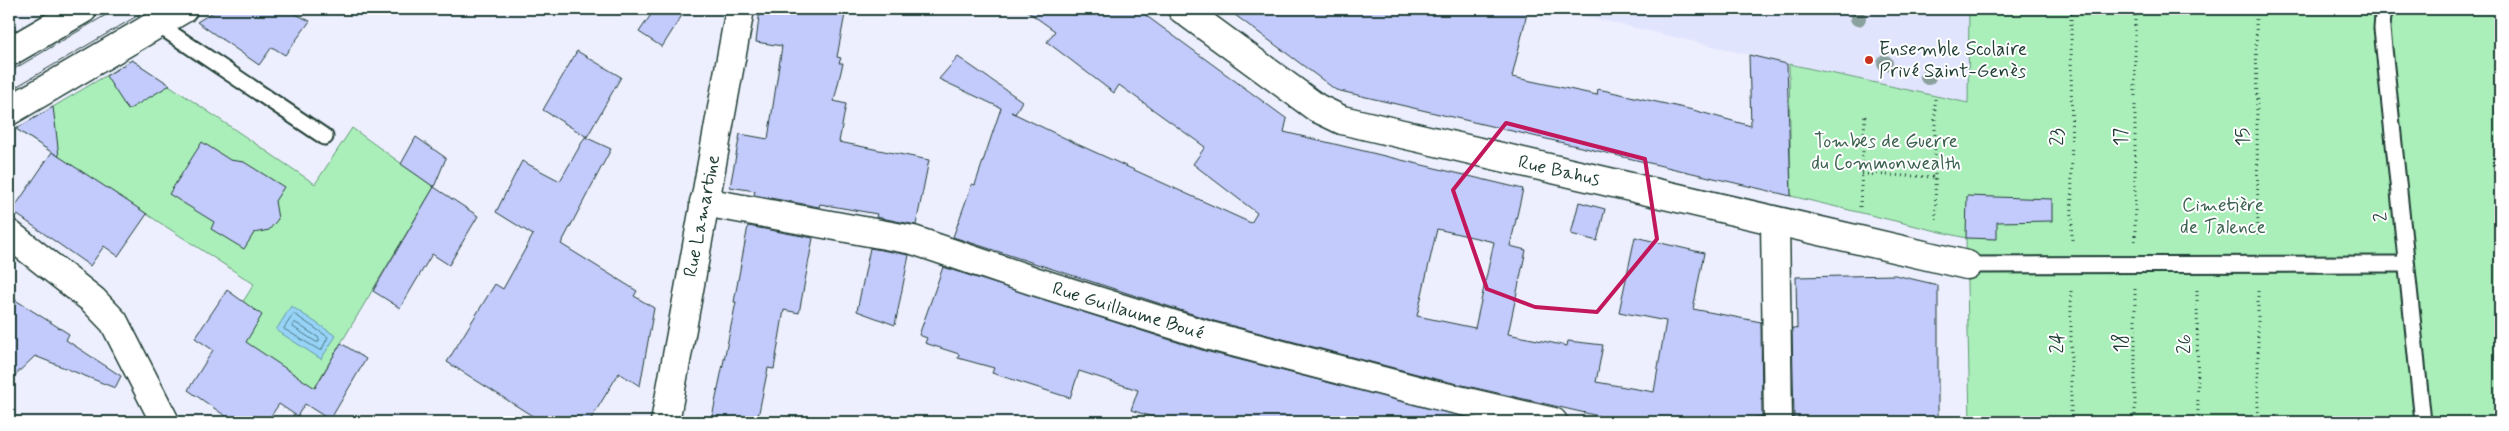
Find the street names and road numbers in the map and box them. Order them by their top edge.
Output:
street label: 23 [2045,128,2070,146]
street label: 17 [2109,128,2134,146]
street label: 15 [2231,128,2256,146]
street label: Rue Bahus [1516,149,1602,193]
street label: Rue Lamartine [678,153,726,279]
street label: 2 [2368,211,2394,223]
street label: Rue Guillaume Boué [1049,276,1207,346]
street label: 24 [2045,333,2070,353]
street label: 18 [2109,334,2134,352]
street label: 26 [2172,334,2197,354]

